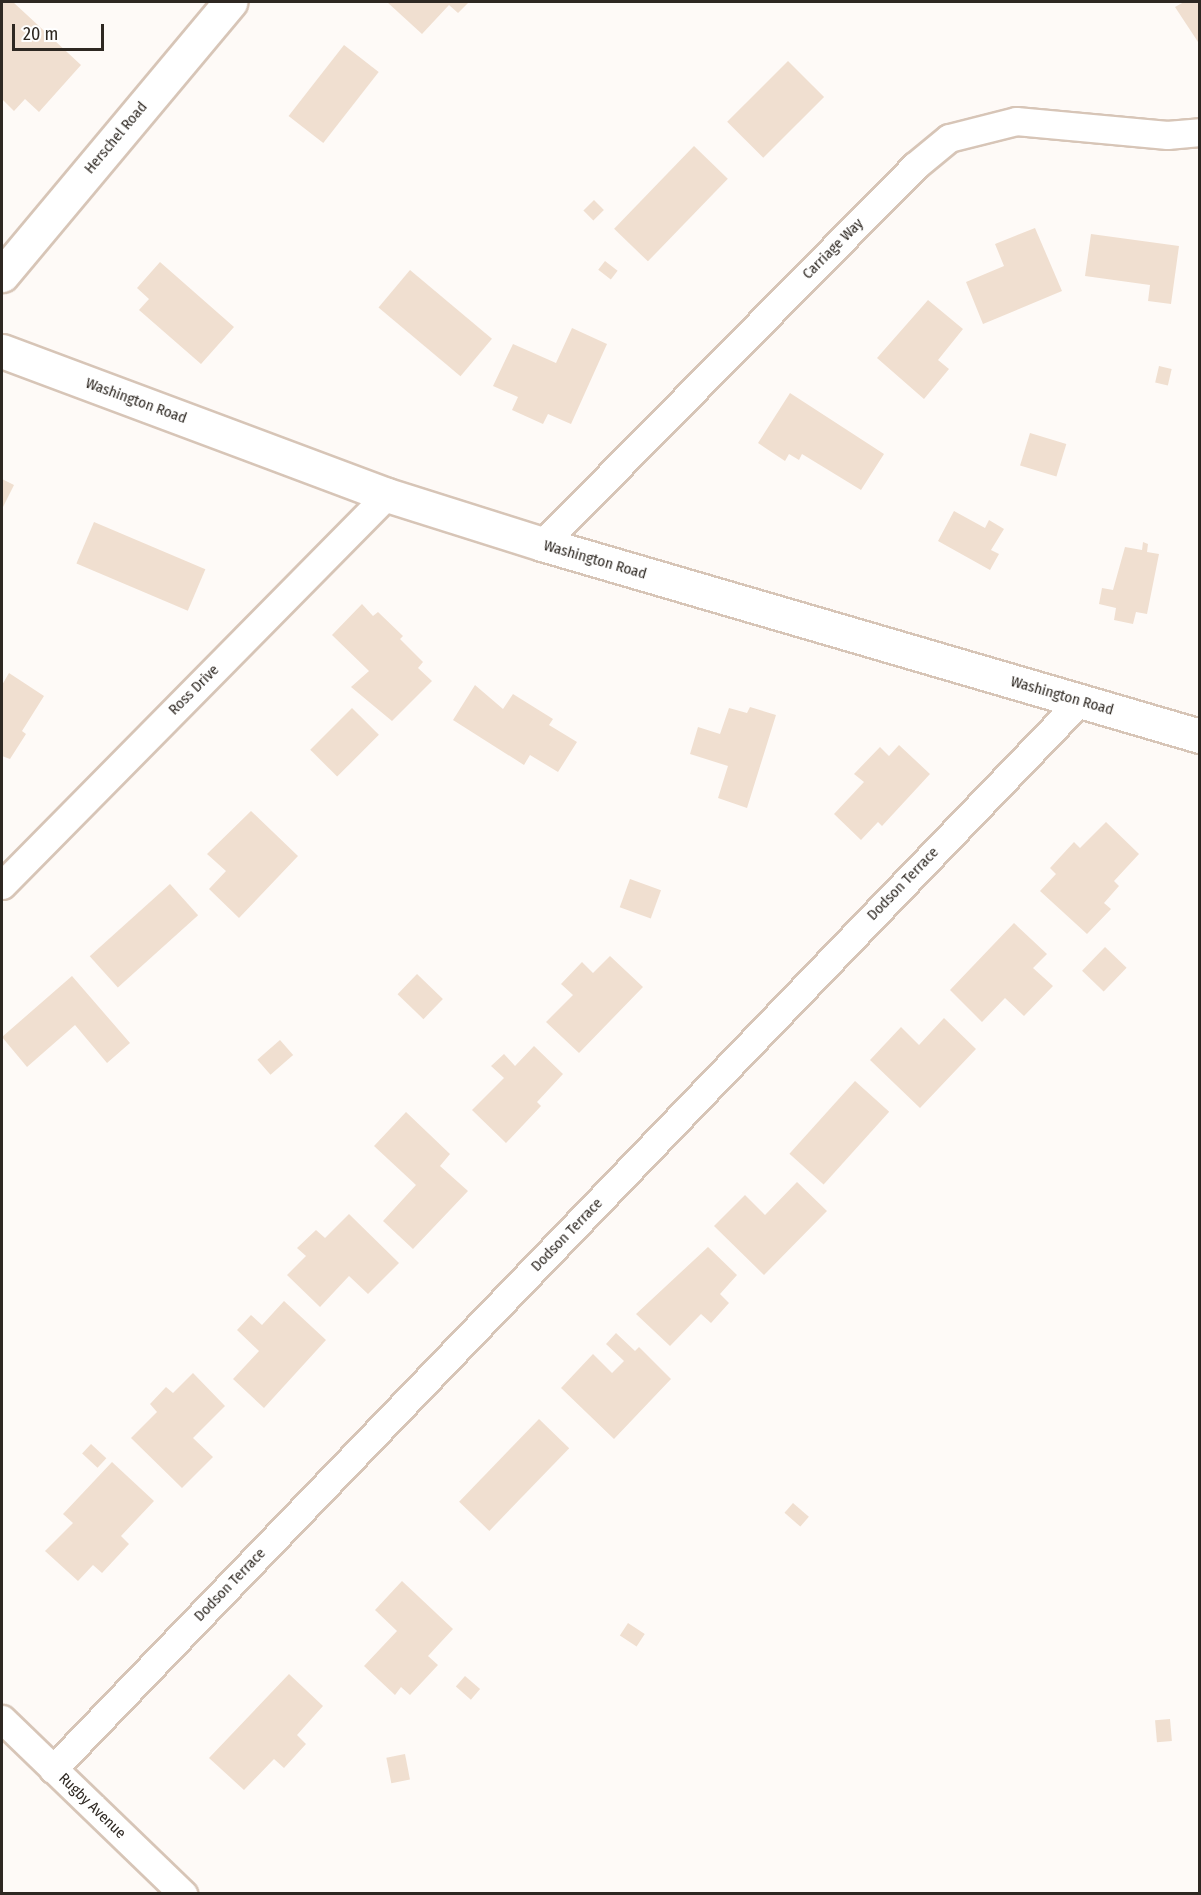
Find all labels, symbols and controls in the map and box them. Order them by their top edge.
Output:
scale bar [15,12,106,50]
text: 20 m [23,23,58,45]
street label: Herschel Road [81,98,151,178]
street label: Carriage Way [799,215,867,283]
street label: Washington Road [83,374,189,428]
street label: Washington Road [541,537,649,583]
street label: Ross Drive [165,661,223,719]
street label: Washington Road [1008,673,1116,719]
street label: Dodson Terrace [864,844,942,924]
street label: Dodson Terrace [528,1195,606,1275]
street label: Dodson Terrace [191,1545,269,1625]
street label: Rugby Avenue [55,1770,129,1842]

